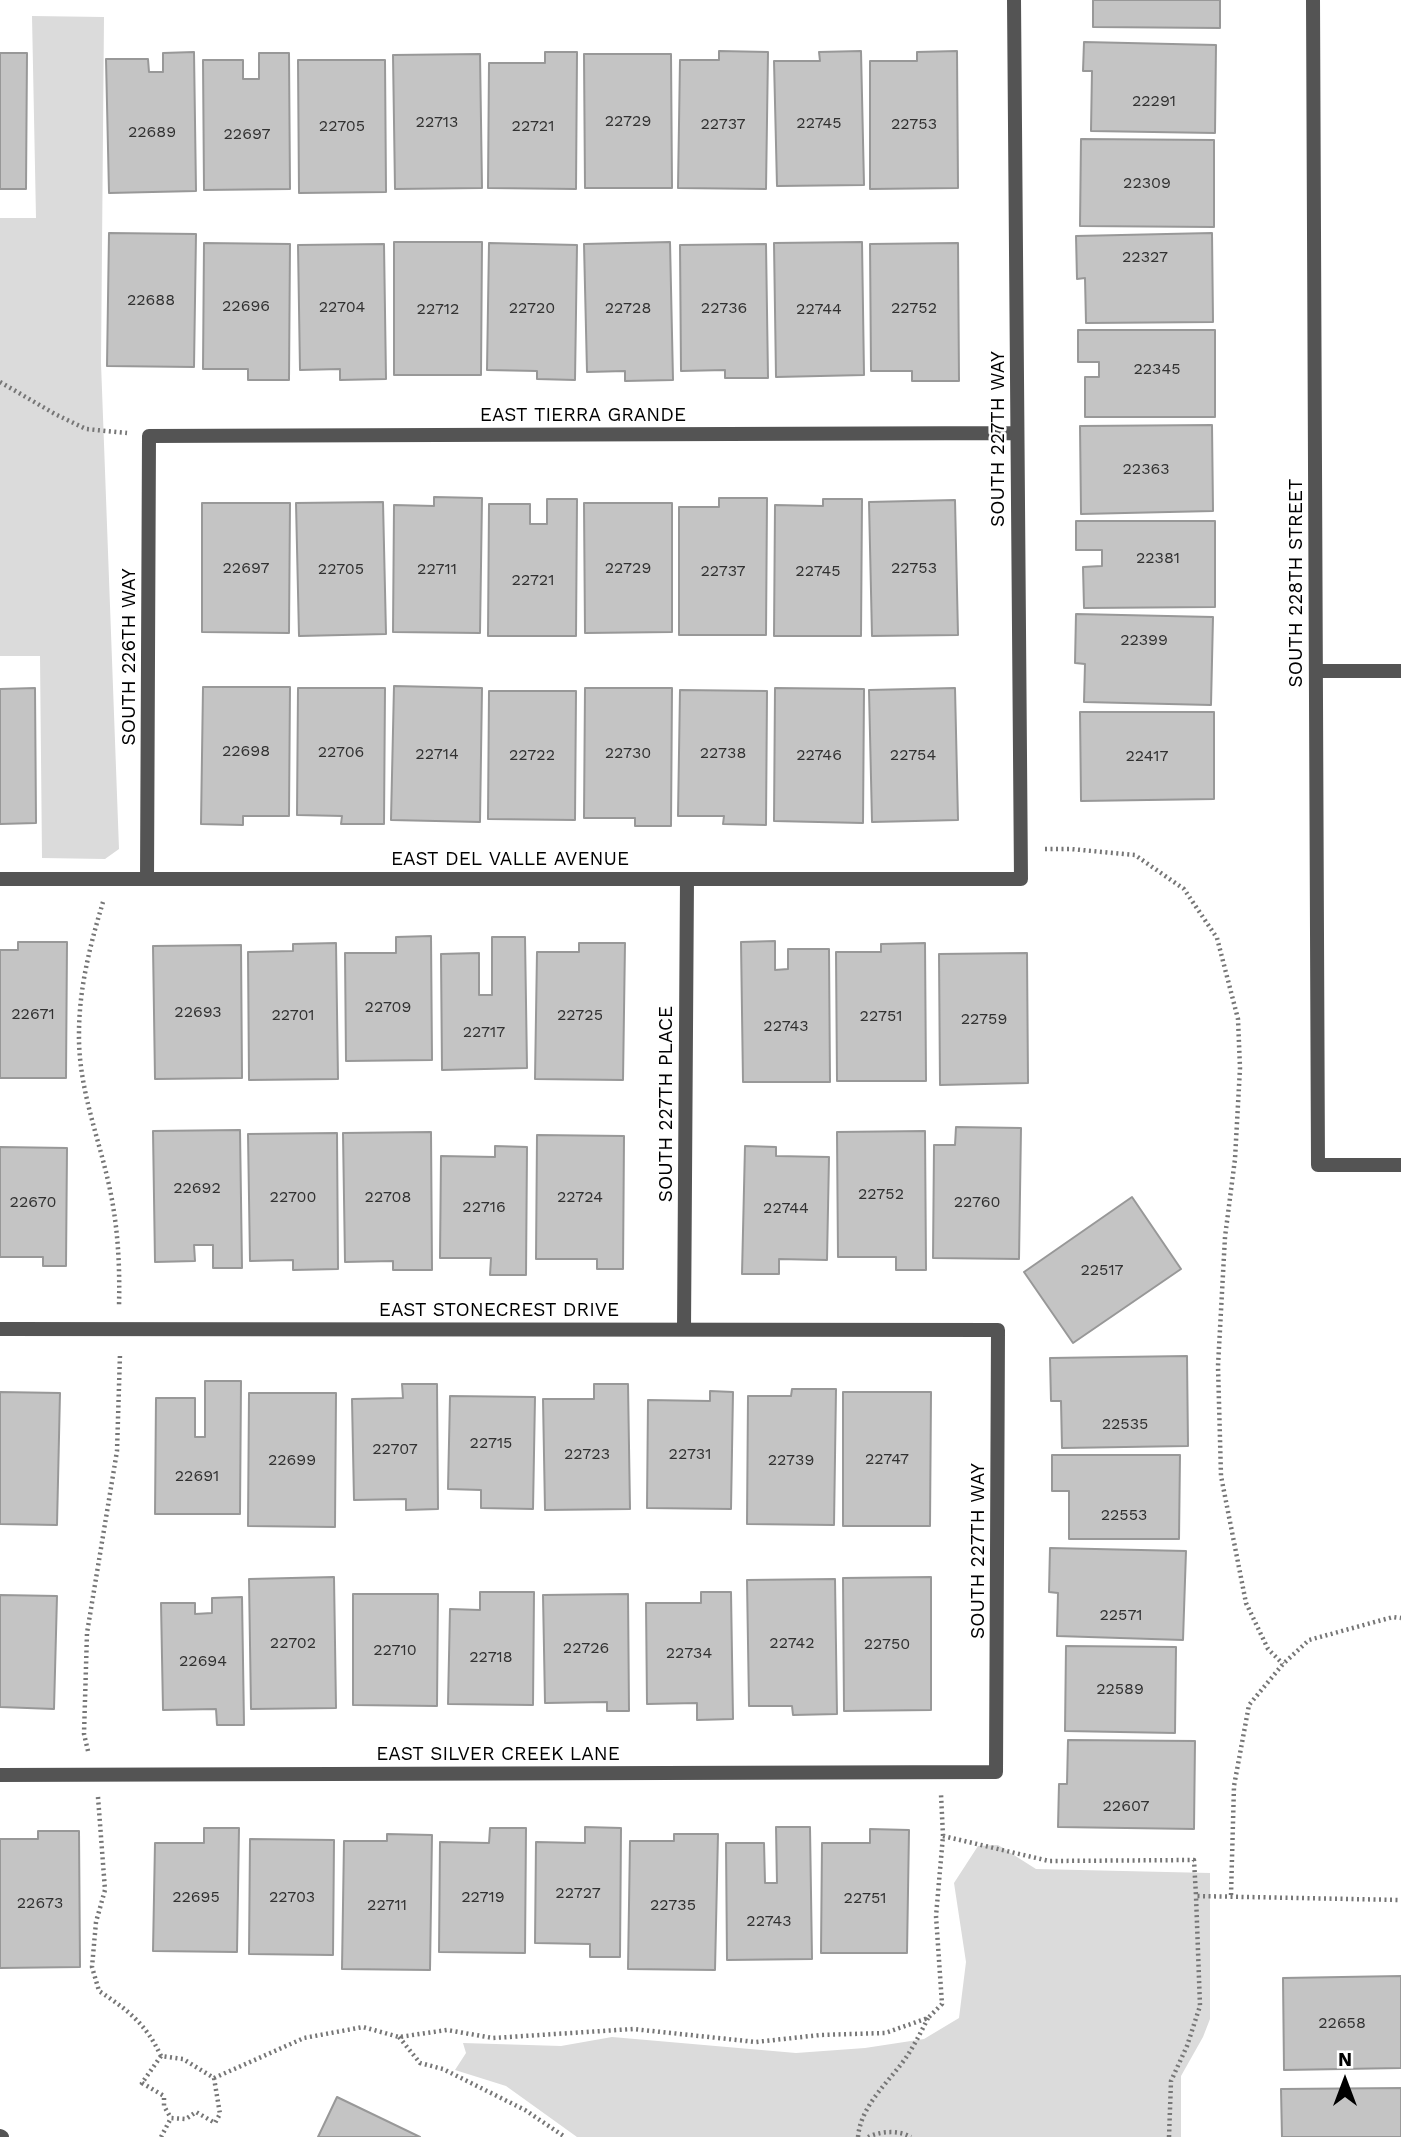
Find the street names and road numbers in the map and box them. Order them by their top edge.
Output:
street label: SOUTH 227TH WAY [987,351,1009,527]
street label: EAST TIERRA GRANDE [480,404,686,426]
street label: SOUTH 228TH STREET [1285,479,1307,687]
street label: SOUTH 226TH WAY [118,568,140,746]
street label: EAST DEL VALLE AVENUE [391,848,629,870]
street label: SOUTH 227TH PLACE [655,1006,677,1202]
street label: EAST STONECREST DRIVE [379,1299,619,1321]
street label: SOUTH 227TH WAY [967,1463,989,1639]
street label: EAST SILVER CREEK LANE [376,1743,620,1765]

